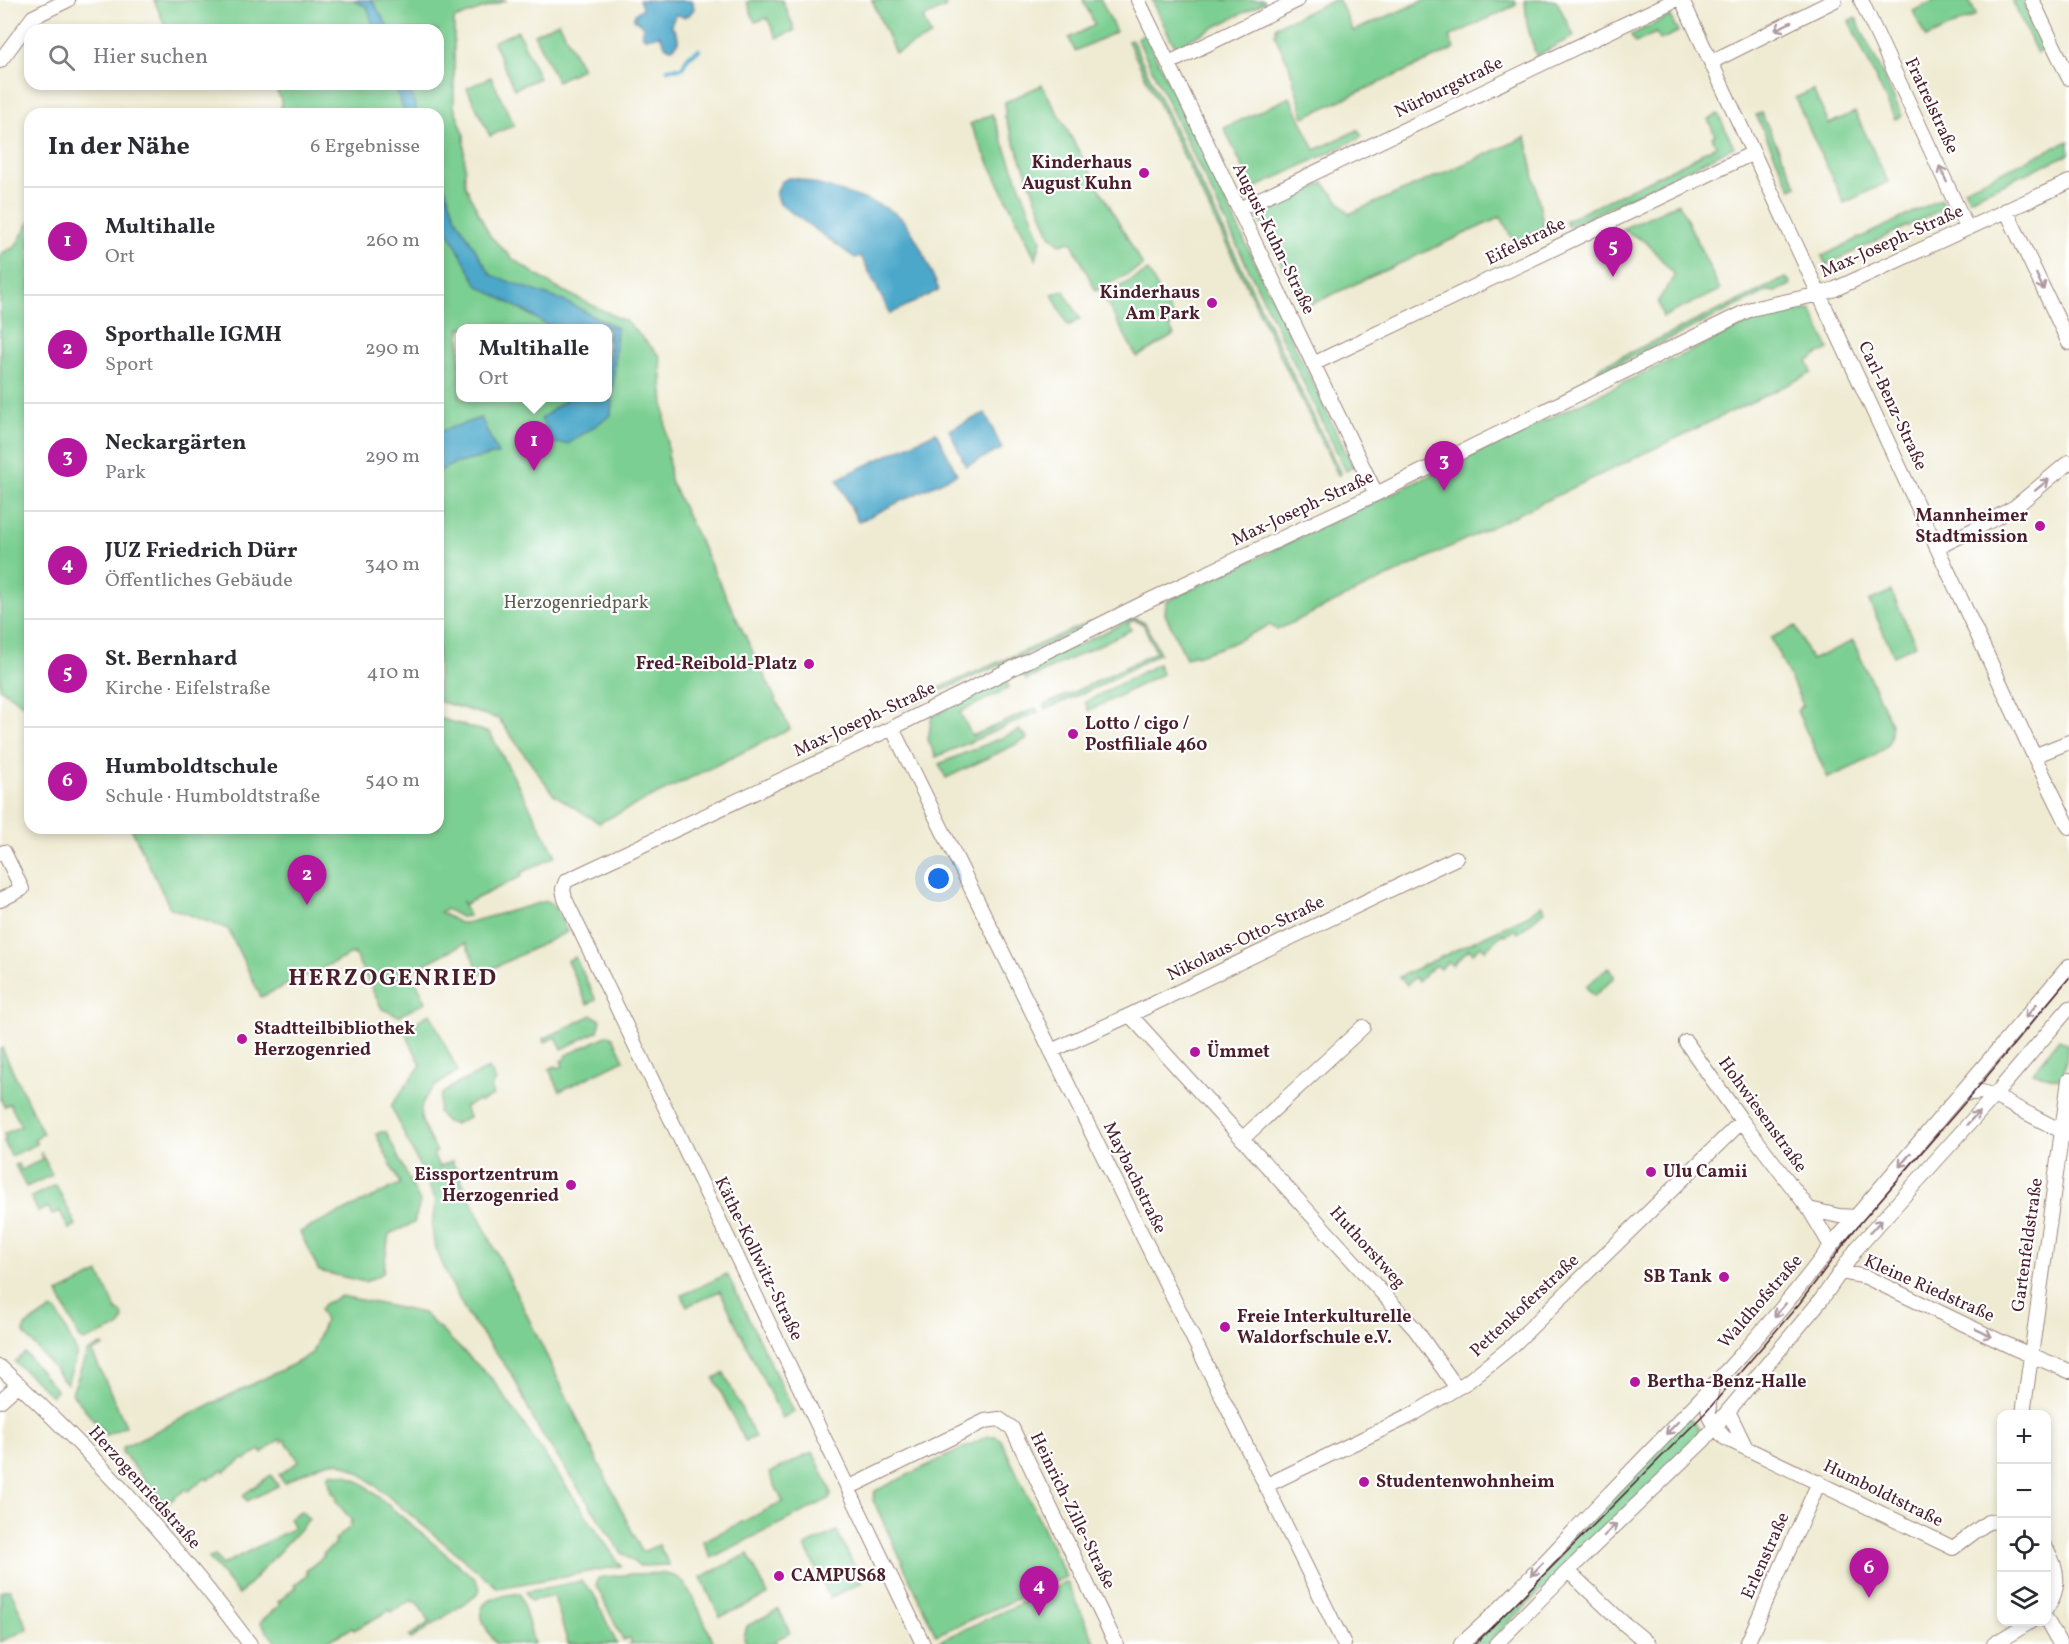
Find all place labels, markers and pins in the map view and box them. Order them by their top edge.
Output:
place label: Kinderhaus August Kuhn [1022,151,1132,197]
marker: Kinderhaus August Kuhn [1137,166,1151,180]
pin: 5 [1594,228,1632,277]
place label: Kinderhaus Am Park [1100,281,1200,327]
marker: Kinderhaus Am Park [1205,296,1219,310]
pin: 1 [514,422,554,471]
pin: 3 [1424,442,1464,491]
place label: Mannheimer Stadtmission [1915,504,2028,550]
marker: Mannheimer Stadtmission [2033,519,2047,533]
place label: Fred-Reibold-Platz [636,652,797,677]
marker: Fred-Reibold-Platz [802,657,816,671]
place label: Lotto / cigo / Postfiliale 460 [1085,712,1207,758]
marker: Lotto / cigo / Postfiliale 460 [1066,727,1080,741]
pin: 2 [288,856,326,905]
place label: Stadtteilbibliothek Herzogenried [254,1017,415,1063]
marker: Stadtteilbibliothek Herzogenried [235,1032,249,1046]
place label: Ümmet [1207,1040,1270,1065]
marker: Ümmet [1188,1045,1202,1059]
place label: Ulu Camii [1663,1160,1748,1185]
place label: Eissportzentrum Herzogenried [414,1163,559,1209]
marker: Ulu Camii [1644,1165,1658,1179]
marker: Eissportzentrum Herzogenried [564,1178,578,1192]
place label: SB Tank [1643,1265,1712,1290]
marker: SB Tank [1717,1270,1731,1284]
place label: Freie Interkulturelle Waldorfschule e.V. [1237,1305,1411,1351]
marker: Freie Interkulturelle Waldorfschule e.V. [1218,1320,1232,1334]
place label: Bertha-Benz-Halle [1647,1370,1807,1395]
marker: Bertha-Benz-Halle [1628,1375,1642,1389]
place label: Studentenwohnheim [1376,1470,1555,1495]
marker: Studentenwohnheim [1357,1475,1371,1489]
pin: 6 [1850,1548,1888,1598]
place label: CAMPUS68 [791,1564,886,1589]
pin: 4 [1020,1566,1058,1616]
marker: CAMPUS68 [772,1569,786,1583]

